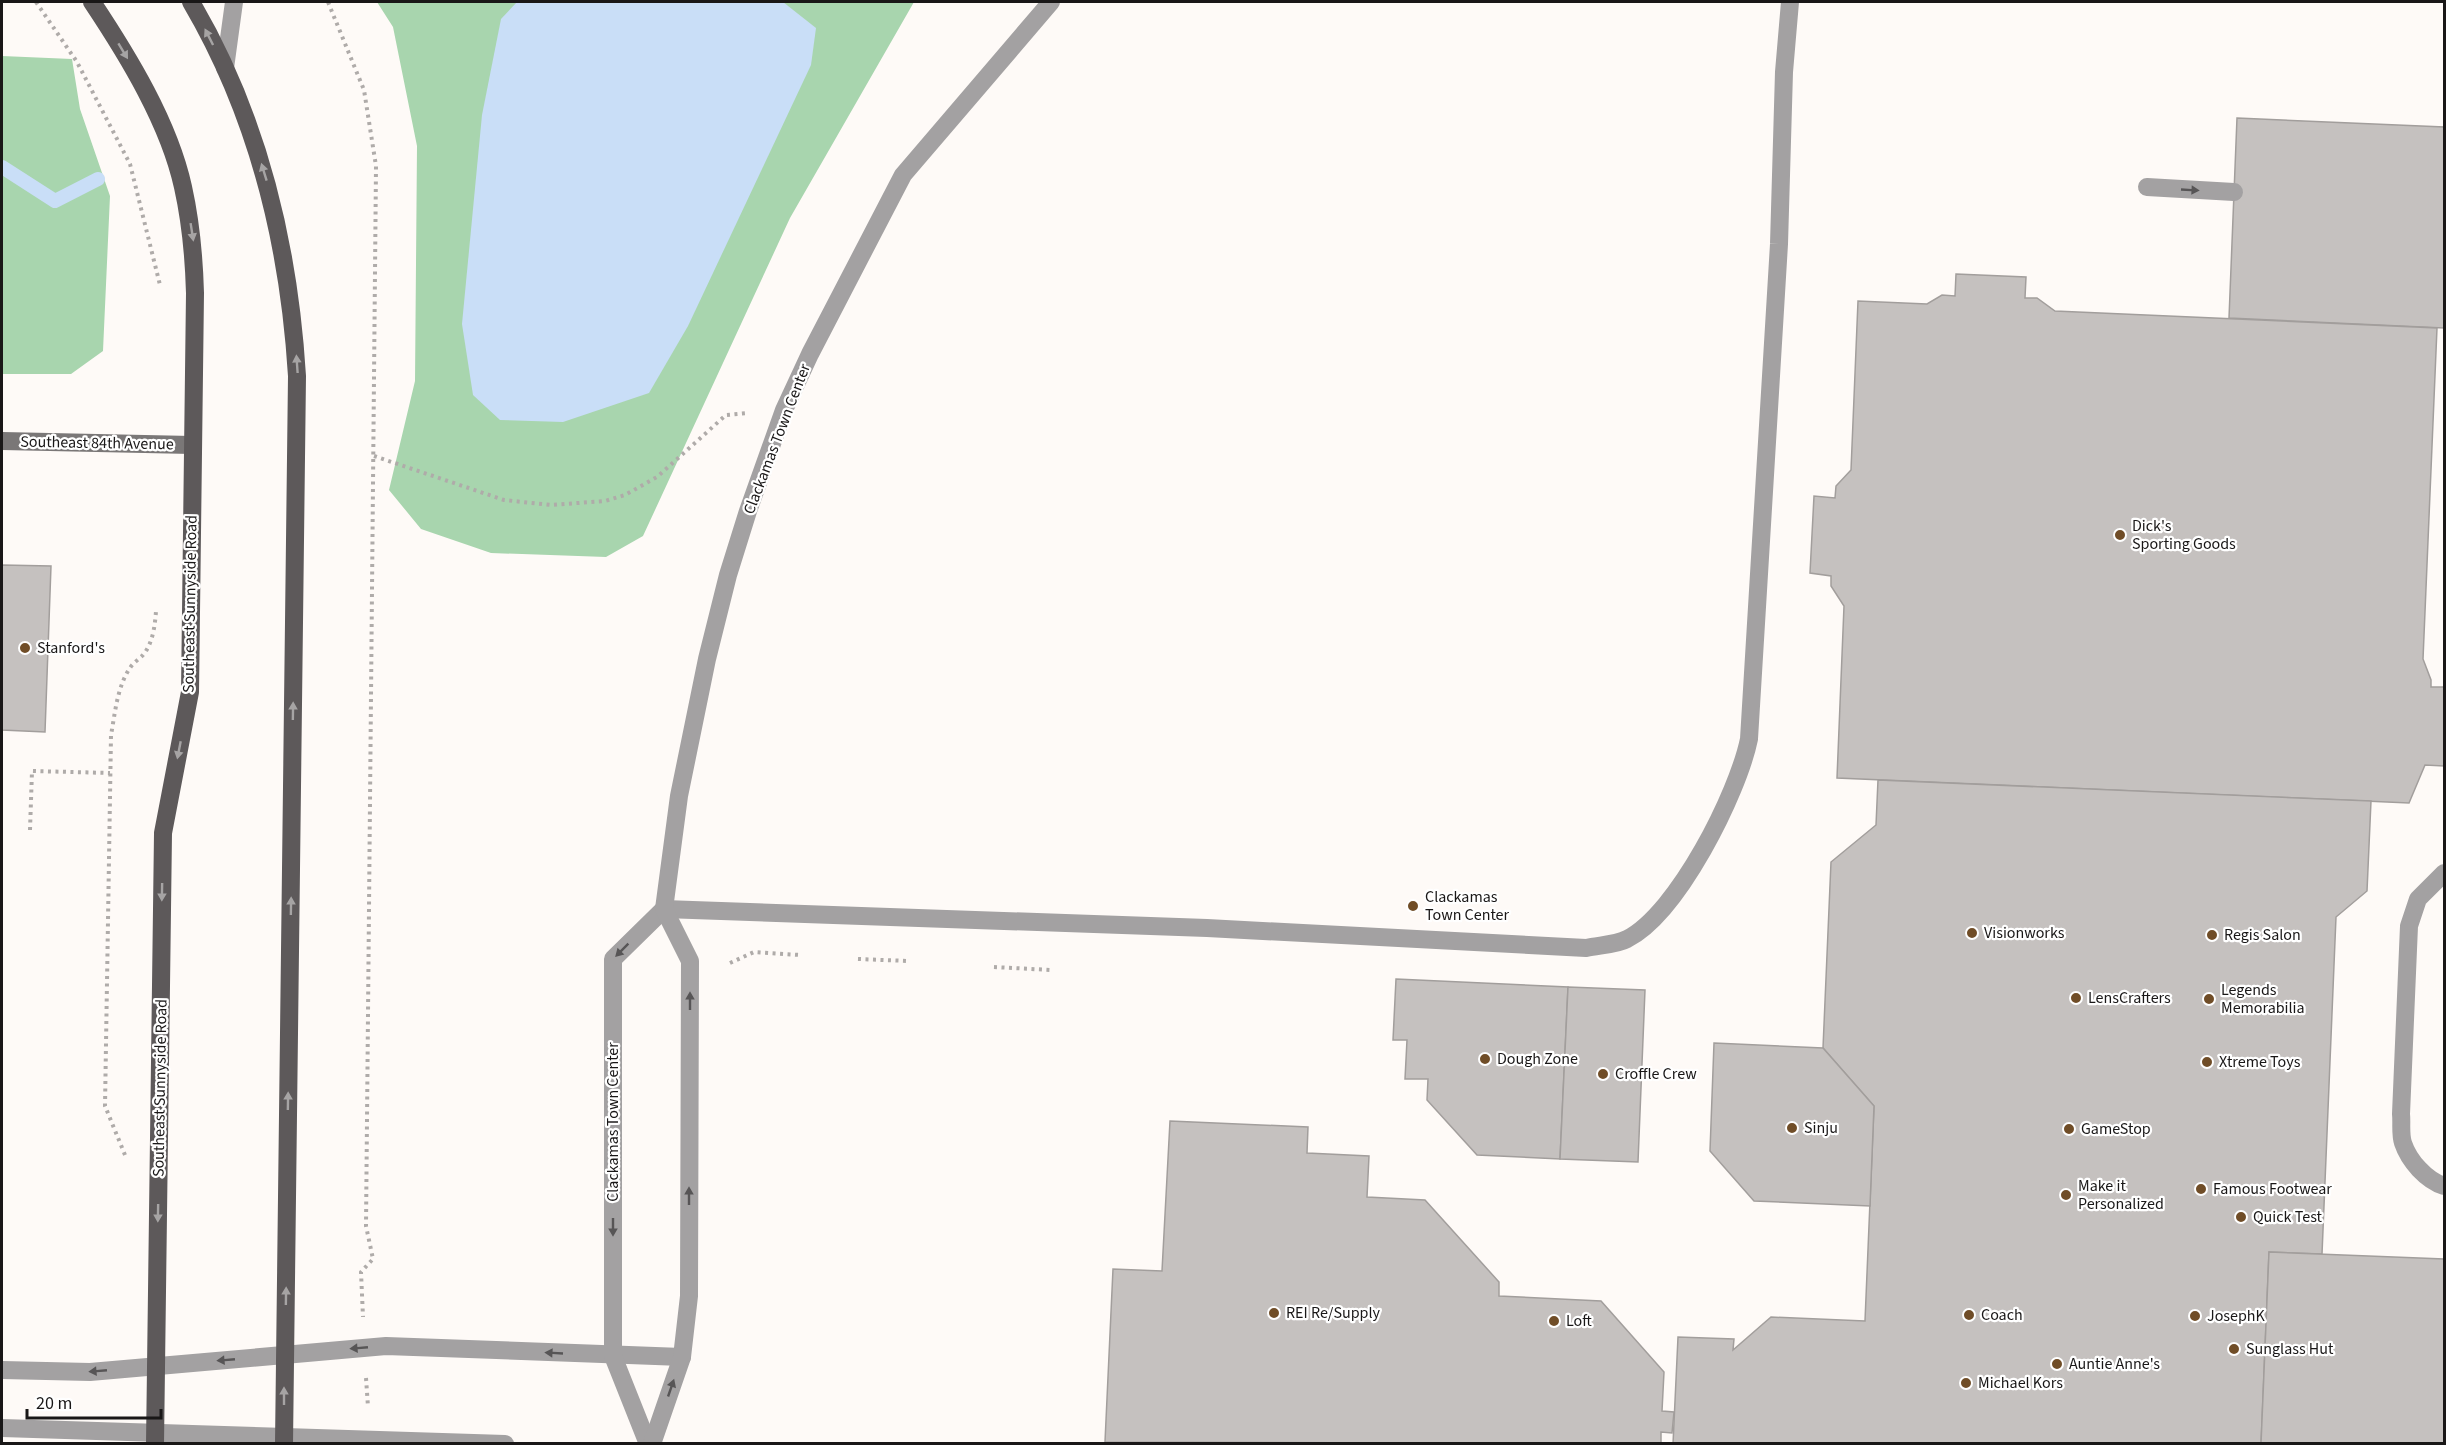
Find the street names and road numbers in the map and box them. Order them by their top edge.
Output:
street label: Clackamas Town Center [738,360,816,518]
street label: Southeast 84th Avenue [20,431,174,455]
street label: Southeast Sunnyside Road [177,515,203,693]
street label: Southeast Sunnyside Road [147,999,173,1177]
street label: Clackamas Town Center [602,1042,624,1202]

